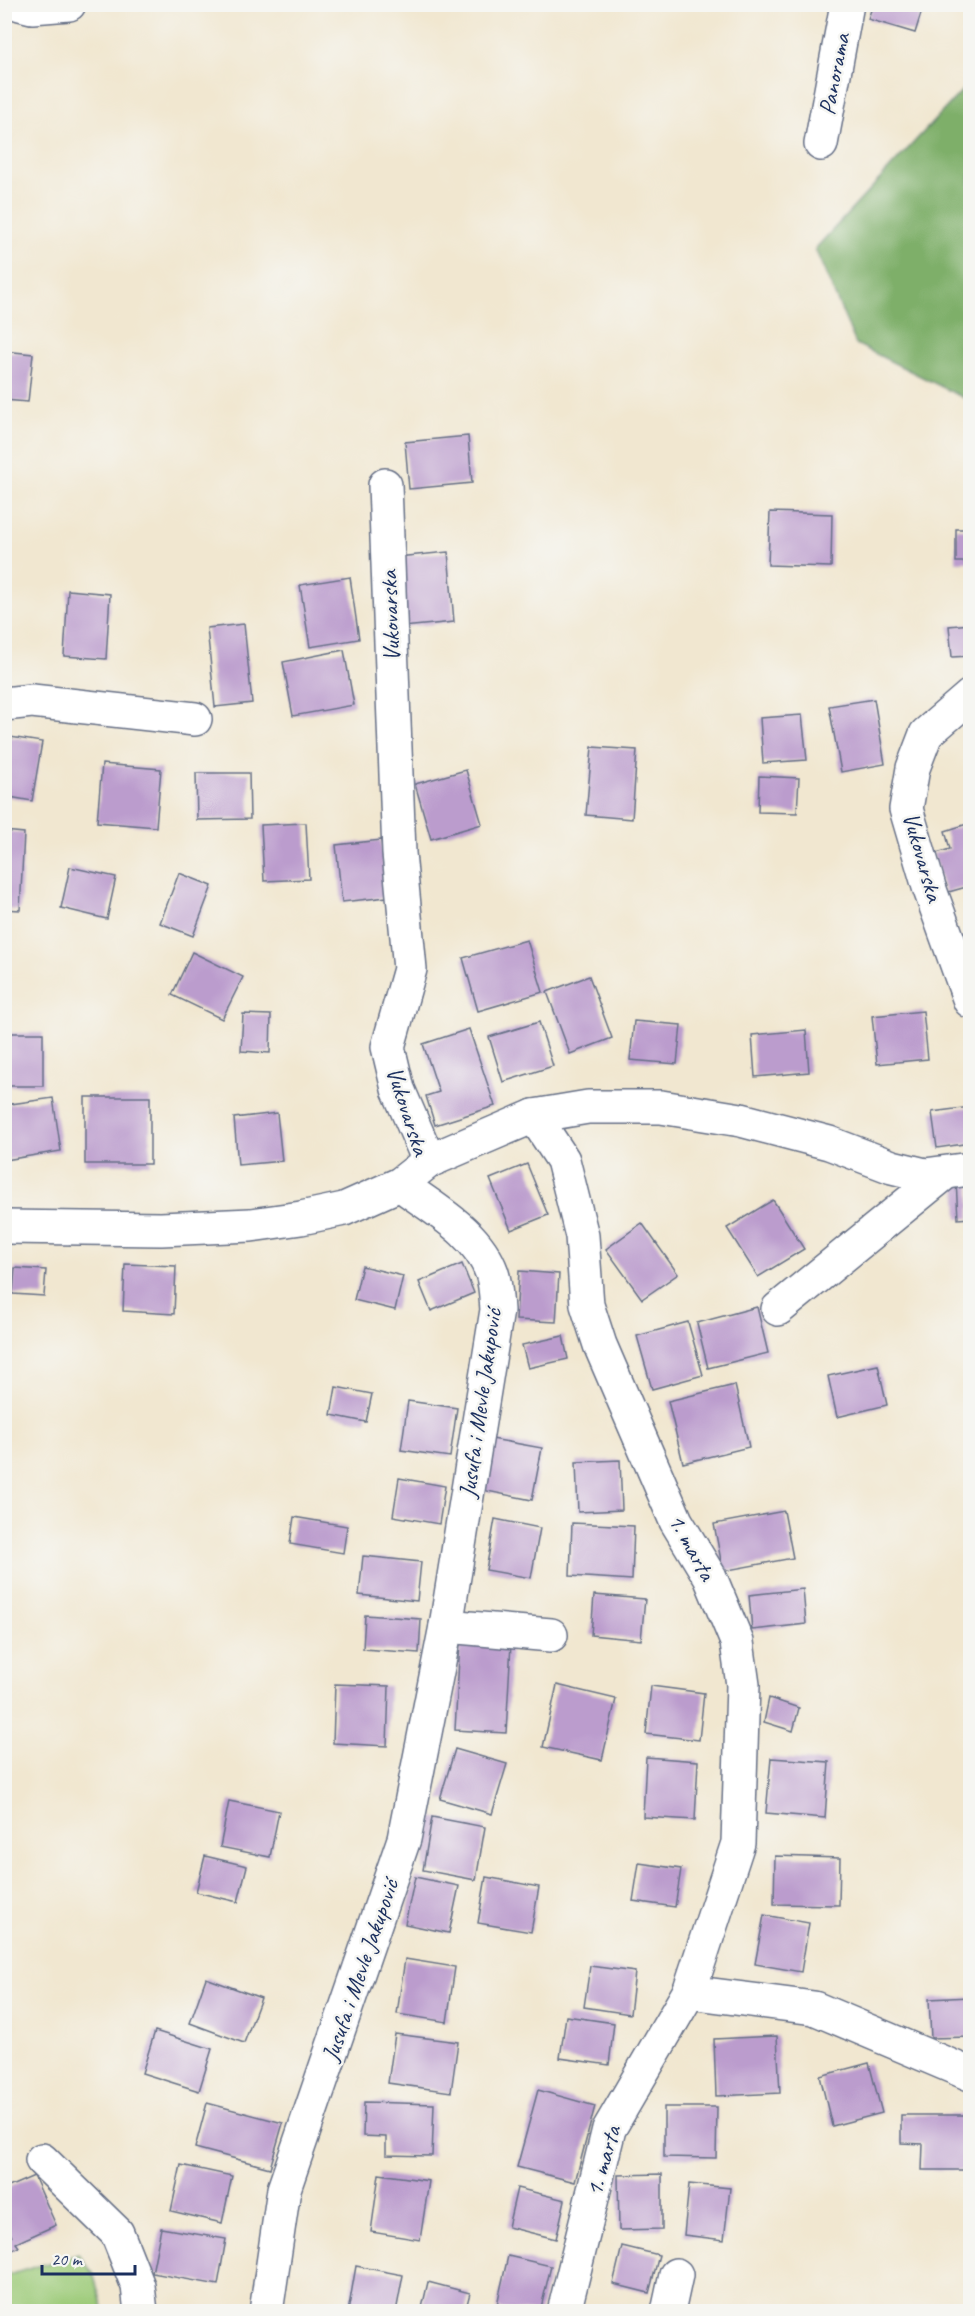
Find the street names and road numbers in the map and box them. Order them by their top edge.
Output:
street label: Panorama [811,29,857,117]
street label: Vukovarska [373,568,407,662]
street label: Vukovarska [896,809,950,906]
street label: Vukovarska [380,1063,437,1160]
street label: Jusufa i Mevle Jakupović [452,1303,509,1500]
street label: 1. marta [662,1508,723,1587]
street label: Jusufa i Mevle Jakupović [314,1872,406,2066]
street label: 1. marta [579,2121,628,2199]

